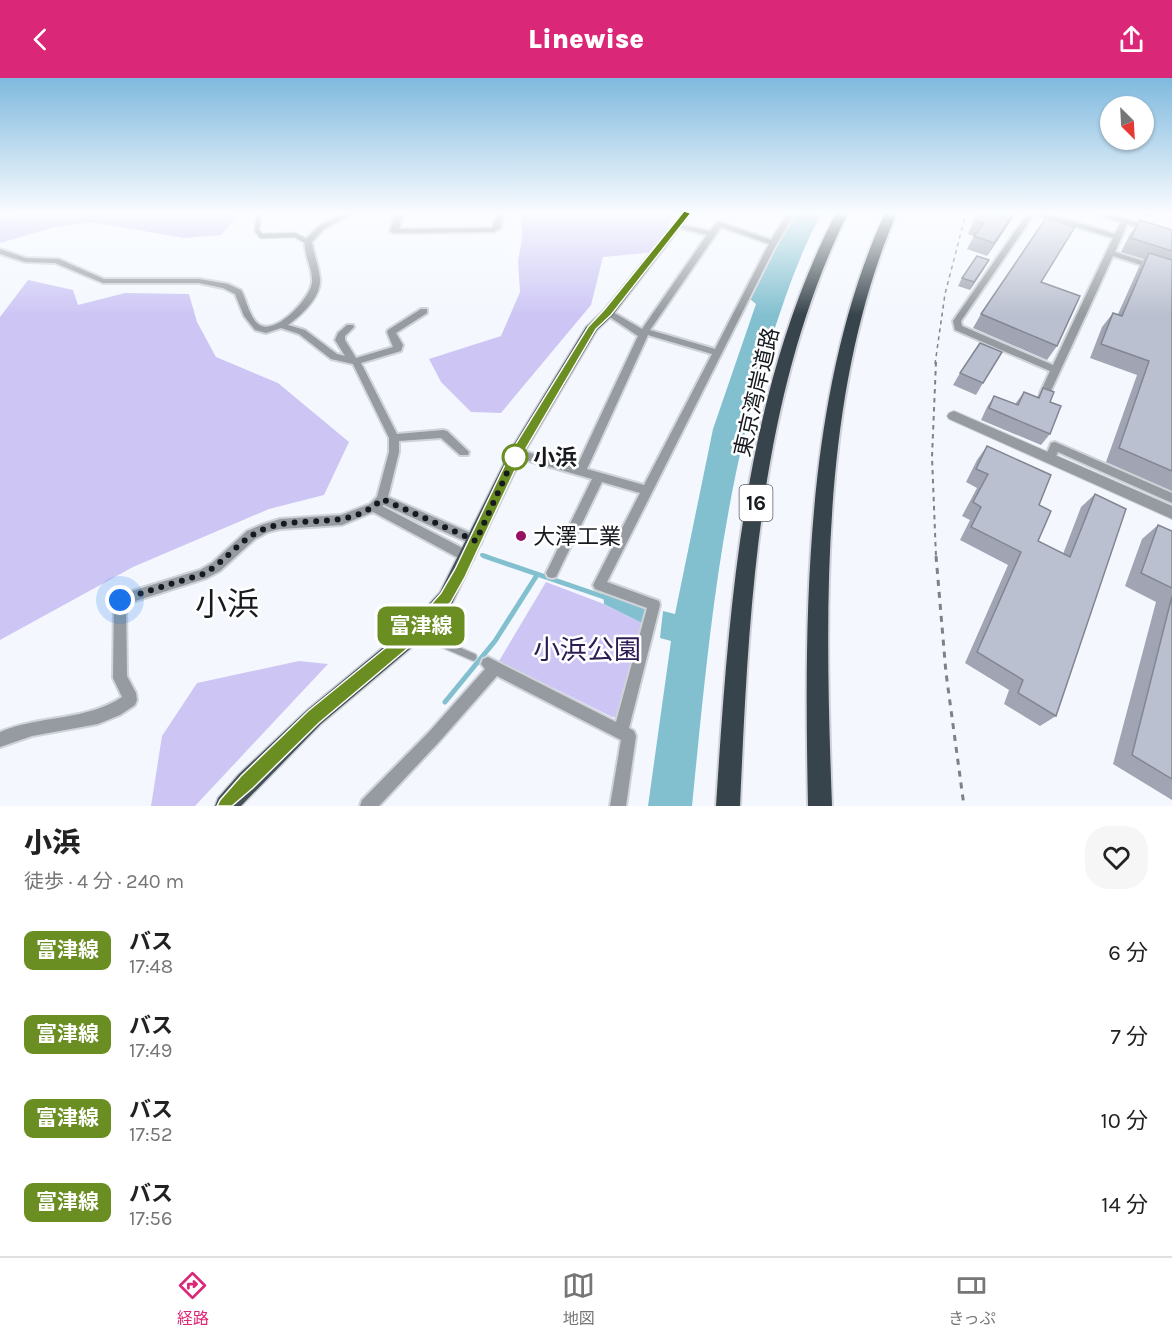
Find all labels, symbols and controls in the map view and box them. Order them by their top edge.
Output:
icon: back [24,23,57,56]
text: Linewise [528,23,644,55]
icon: share [1115,23,1148,56]
north arrow [1100,96,1154,150]
map controls [1100,96,1154,150]
street label: 東京湾岸道路 [729,325,784,459]
marker: 小浜 [502,444,528,470]
place label: 小浜 [533,445,577,471]
road number: 16 [740,485,772,521]
place label: 大澤工業 [533,524,621,550]
marker: 大澤工業 [514,529,528,543]
your location [105,585,135,615]
district label: 小浜 [195,586,259,623]
line badge: 富津線 [386,606,456,646]
text: 富津線 [390,614,453,638]
park label: 小浜公園 [533,634,641,666]
text: 小浜 [24,826,80,859]
button: heart [1085,826,1148,889]
text: 徒歩 · 4 分 · 240 m [24,870,184,893]
text: バス [129,929,173,955]
text: 富津線 [36,938,99,962]
text: 6 分 [1108,940,1148,966]
text: 17:48 [129,955,173,978]
text: バス [129,1013,173,1039]
text: 富津線 [36,1022,99,1046]
text: 7 分 [1110,1024,1148,1050]
text: 17:49 [129,1039,172,1062]
text: バス [129,1097,173,1123]
text: 富津線 [36,1106,99,1130]
text: 10 分 [1100,1108,1148,1134]
text: 17:52 [129,1123,173,1146]
text: バス [129,1181,173,1207]
text: 富津線 [36,1190,99,1214]
text: 14 分 [1101,1192,1148,1218]
text: 17:56 [129,1207,172,1230]
tab: 経路 [176,1269,209,1329]
tab: 地図 [562,1269,595,1329]
tab: きっぷ [948,1269,996,1329]

